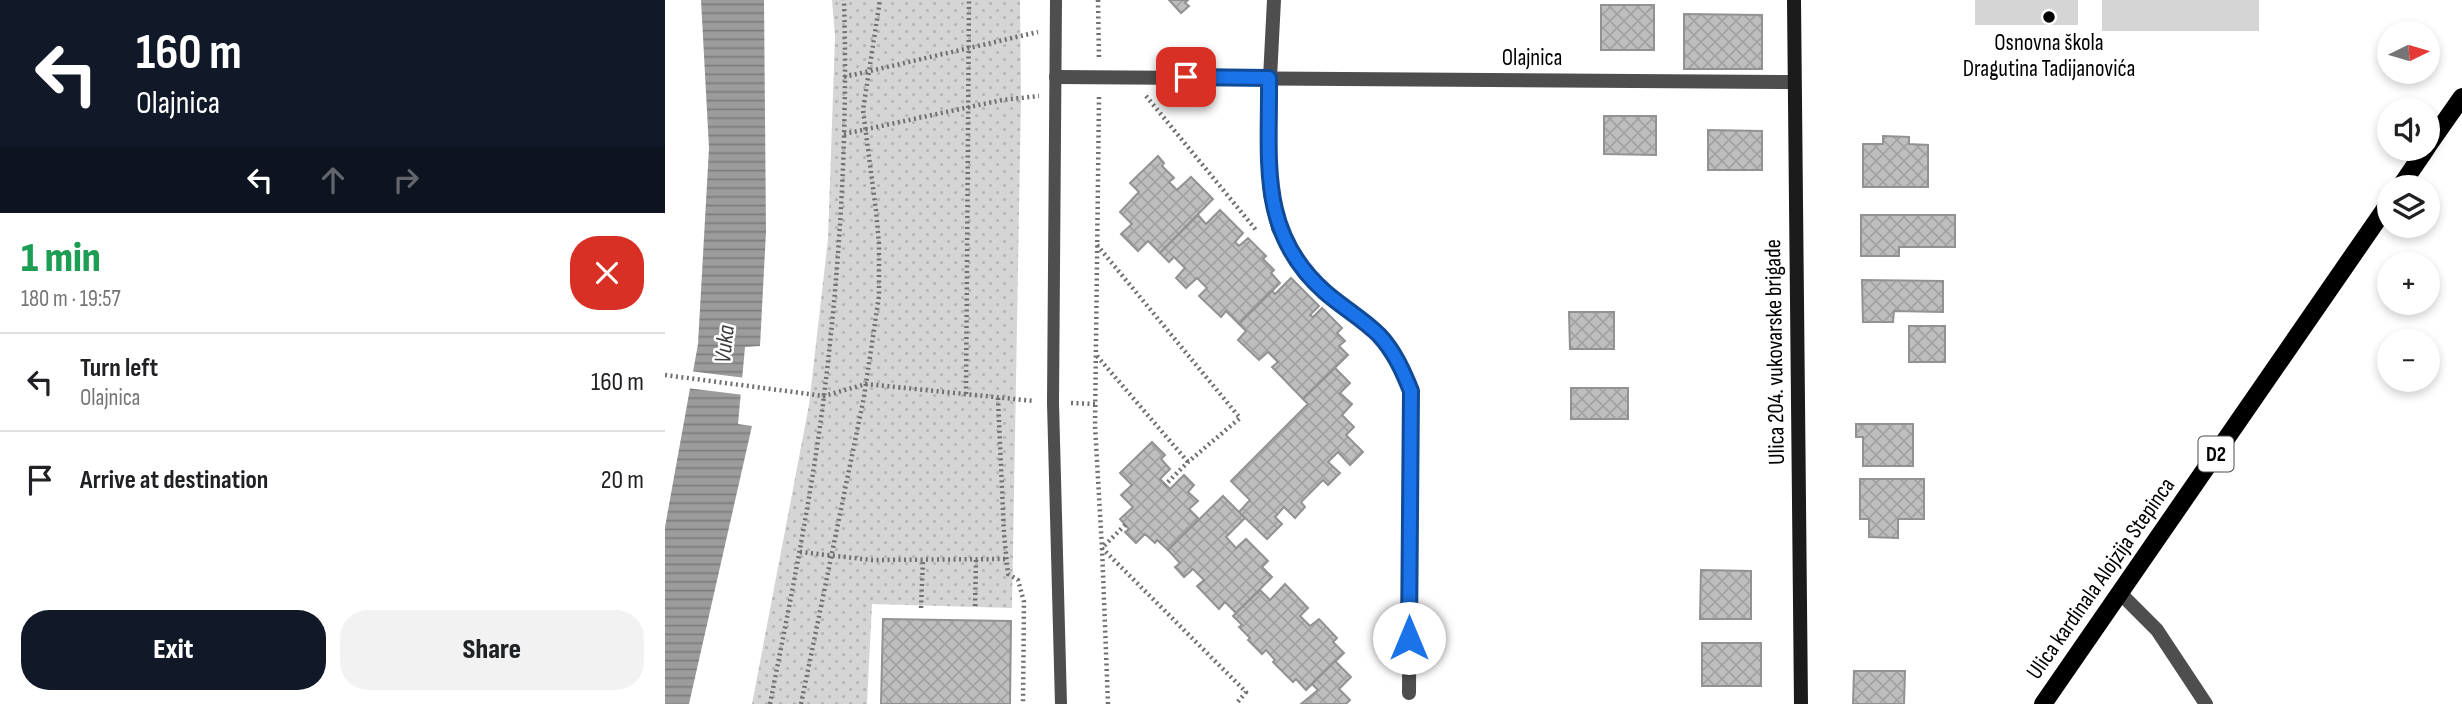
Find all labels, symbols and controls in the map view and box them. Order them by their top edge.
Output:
marker: Osnovna škola Dragutina Tadijanovića [2041,9,2057,25]
north arrow [2377,21,2439,84]
map controls [2377,21,2440,392]
text: 160 m [136,24,242,83]
icon: left [21,28,112,119]
place label: Osnovna škola Dragutina Tadijanovića [1963,29,2135,83]
street label: Olajnica [1502,44,1562,72]
pin [1156,47,1216,107]
icon: arrive [1167,58,1205,96]
text: Olajnica [136,84,220,123]
button: sound [2377,98,2440,161]
icon: left [241,161,279,199]
icon: ahead [314,161,352,199]
icon: right [387,161,425,199]
button: layers [2377,175,2440,238]
text: 1 min [21,233,101,284]
button: close [570,236,644,310]
street label: Ulica 204. vukovarske brigade [1759,239,1791,465]
button: + [2377,252,2440,315]
text: 180 m · 19:57 [21,285,121,313]
water label: Vuka [708,323,741,365]
button: − [2377,329,2440,392]
text: Turn left [80,353,158,384]
icon: left [21,363,59,401]
text: 160 m [591,367,644,398]
text: Olajnica [80,384,140,412]
road number: D2 [2199,436,2233,472]
icon: arrive [21,461,59,499]
text: Arrive at destination [80,465,268,496]
text: 20 m [601,465,644,496]
street label: Ulica kardinala Alojzija Stepinca [2021,472,2181,685]
position arrow [1372,601,1446,675]
button: Exit [21,610,326,690]
button: Share [340,610,644,690]

